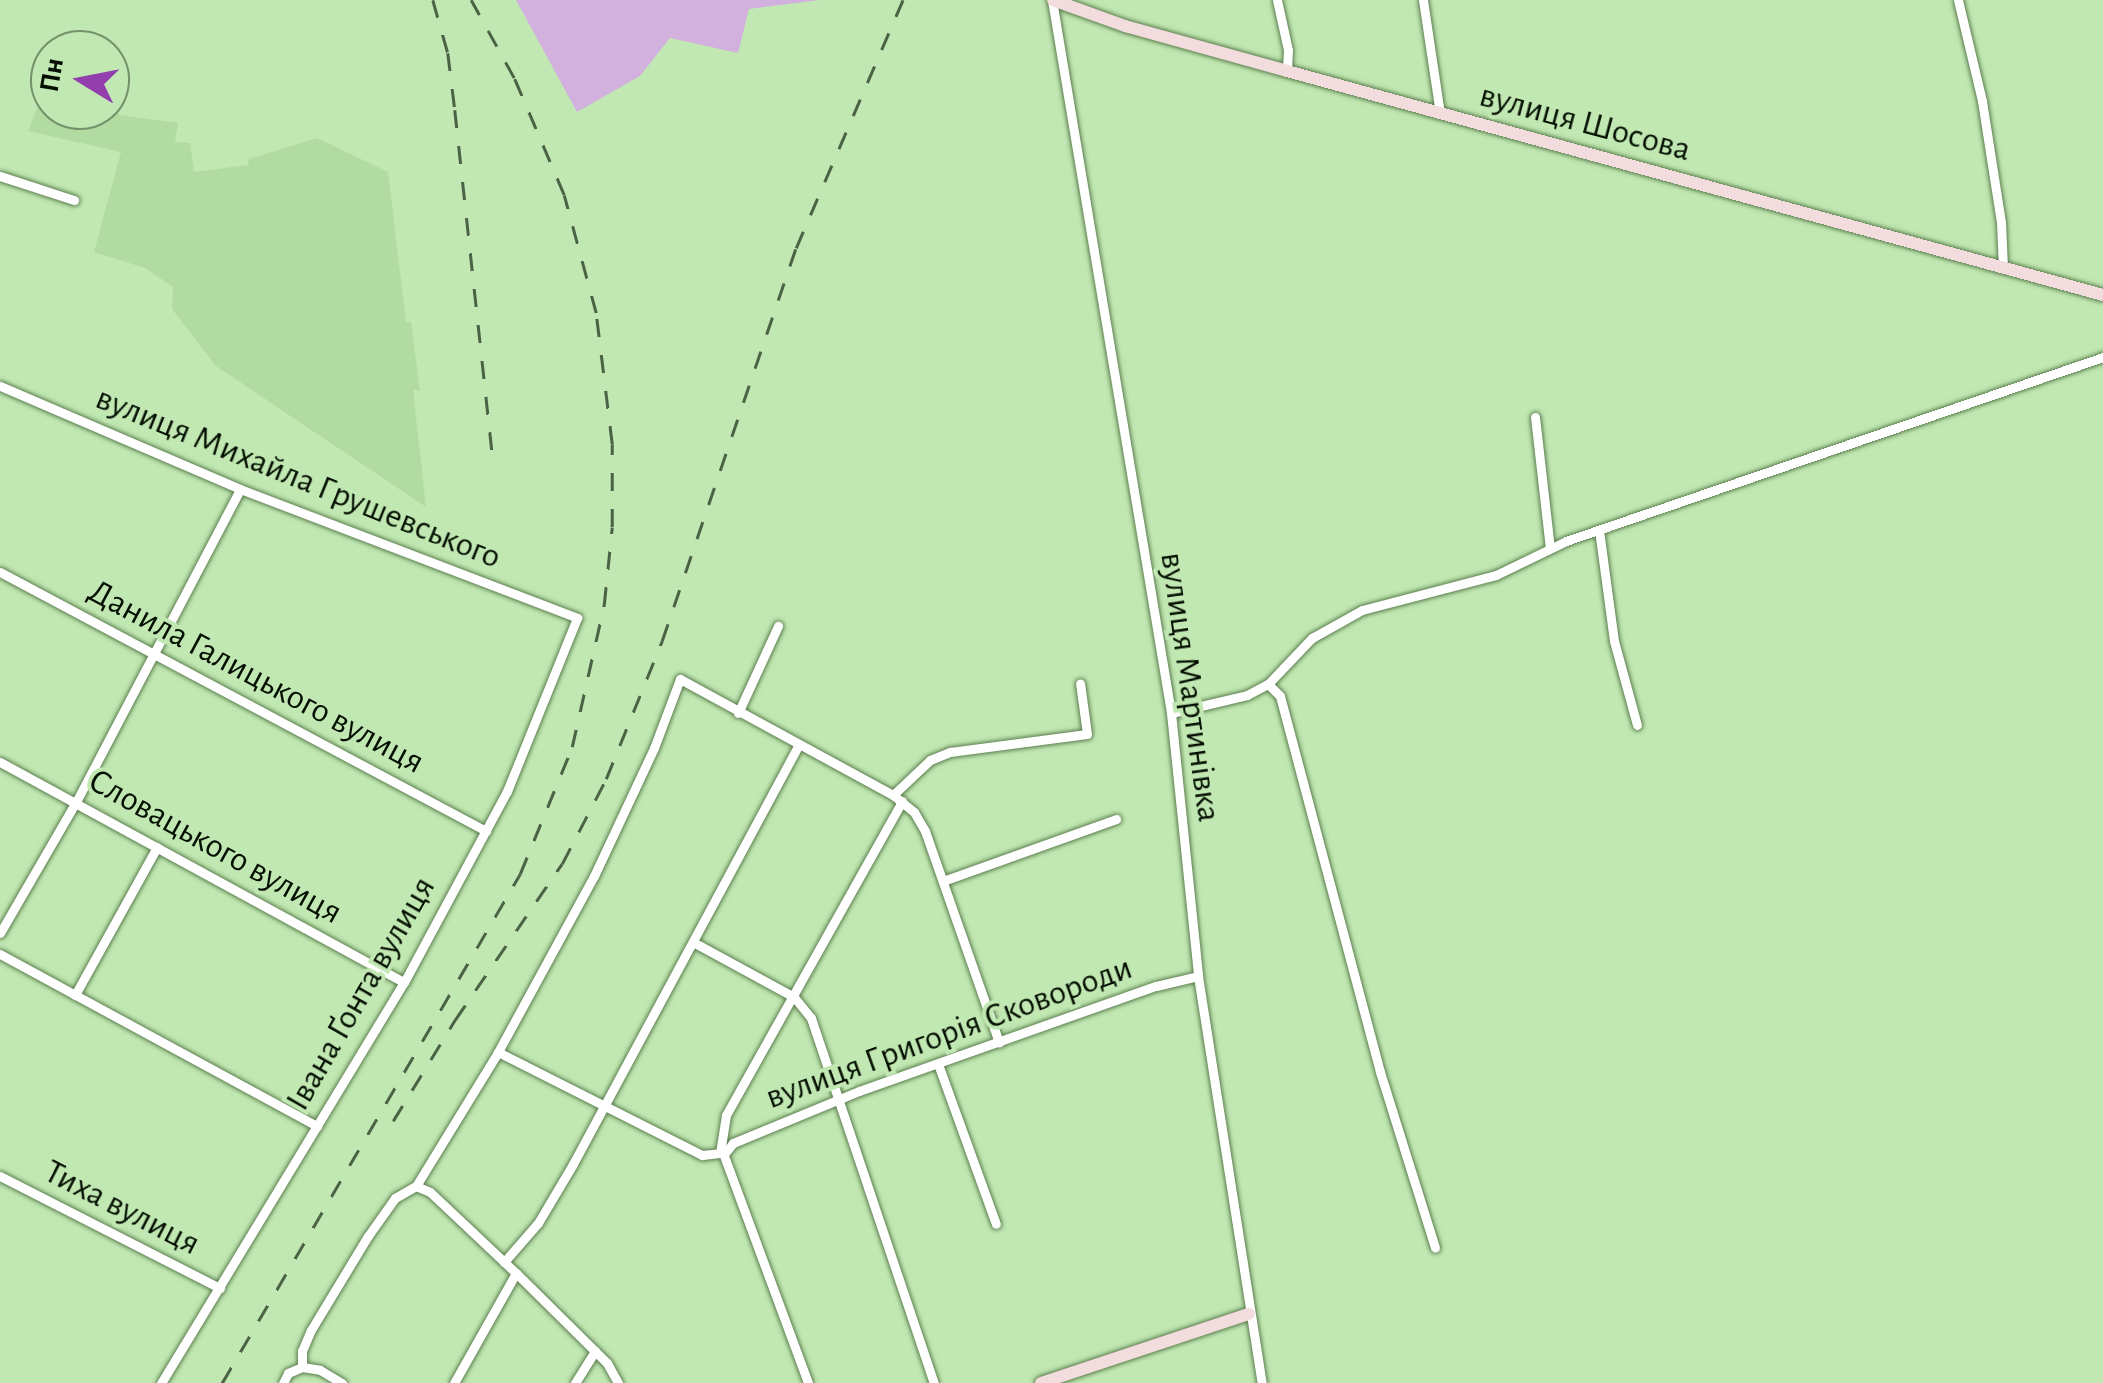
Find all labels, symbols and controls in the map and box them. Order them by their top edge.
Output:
north arrow [30,30,130,130]
text: Пн [36,56,69,94]
street label: вулиця Шосова [1475,75,1695,171]
street label: вулиця Михайла Грушевського [89,377,507,579]
street label: вулиця Мартинівка [1150,550,1230,824]
street label: Данила Галицького вулиця [81,571,431,783]
street label: Словацького вулиця [81,760,349,934]
street label: Івана Ґонта вулиця [277,869,445,1119]
street label: вулиця Григорія Сковороди [760,947,1138,1119]
street label: Тиха вулиця [37,1151,207,1265]

